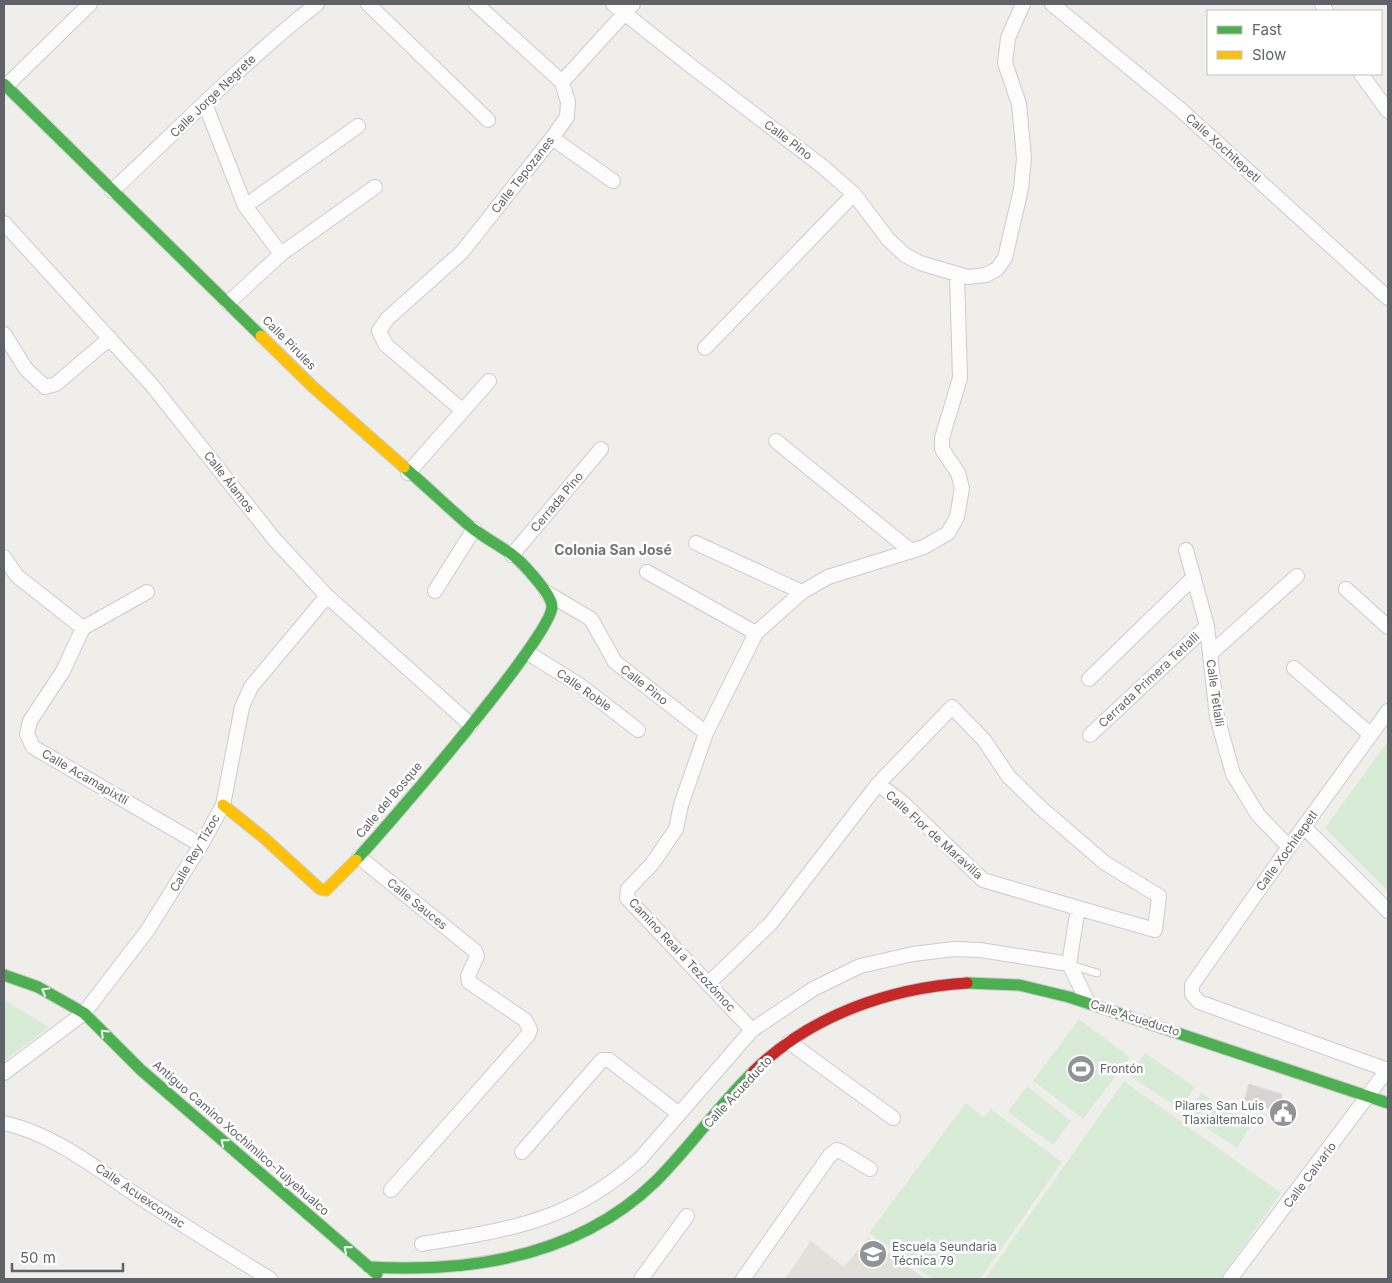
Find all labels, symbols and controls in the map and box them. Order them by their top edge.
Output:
legend [1207,10,1382,75]
text: Fast [1252,20,1282,39]
text: Slow [1252,45,1286,64]
street label: Calle Jorge Negrete [167,51,259,140]
street label: Calle Xochitepetl [1183,110,1264,185]
street label: Calle Pino [761,117,815,163]
street label: Calle Tepozanes [488,133,557,216]
street label: Calle Pirules [259,313,319,373]
street label: Calle Álamos [201,448,258,515]
street label: Cerrada Pino [527,468,586,535]
district label: Colonia San José [554,541,672,558]
street label: Cerrada Primera Tetlalli [1095,629,1202,730]
street label: Calle Tetlalli [1203,658,1228,728]
street label: Calle Pino [617,661,671,708]
street label: Calle Roble [554,665,615,714]
street label: Calle Acamapixtli [39,746,131,808]
street label: Calle del Bosque [352,758,425,841]
street label: Calle Flor de Maravilla [883,787,986,882]
street label: Calle Xochitepetl [1252,808,1321,894]
street label: Calle Rey Tizoc [166,811,223,894]
street label: Calle Sauces [384,875,451,933]
street label: Camino Real a Tezozómoc [626,895,739,1015]
one-way arrow [41,987,50,997]
street label: Calle Acueducto [1089,996,1182,1039]
one-way arrow [101,1030,110,1039]
street label: Calle Acueducto [700,1052,775,1131]
sports icon: Frontón [1066,1054,1096,1084]
street label: Antiguo Camino Xochimilco-Tulyehualco [150,1057,333,1218]
place label: Frontón [1100,1061,1143,1076]
place label: Pilares San Luis Tlaxialtemalco [1175,1098,1264,1127]
public building icon: Pilares San Luis Tlaxialtemalco [1268,1098,1298,1128]
one-way arrow [221,1139,230,1148]
street label: Calle Calvario [1280,1139,1339,1211]
street label: Calle Acuexcomac [93,1160,188,1231]
school or university icon: Escuela Seundaria Técnica 79 [858,1239,888,1269]
place label: Escuela Seundaria Técnica 79 [892,1239,997,1268]
scale bar [12,1240,124,1272]
one-way arrow [343,1246,352,1255]
text: 50 m [20,1248,56,1267]

